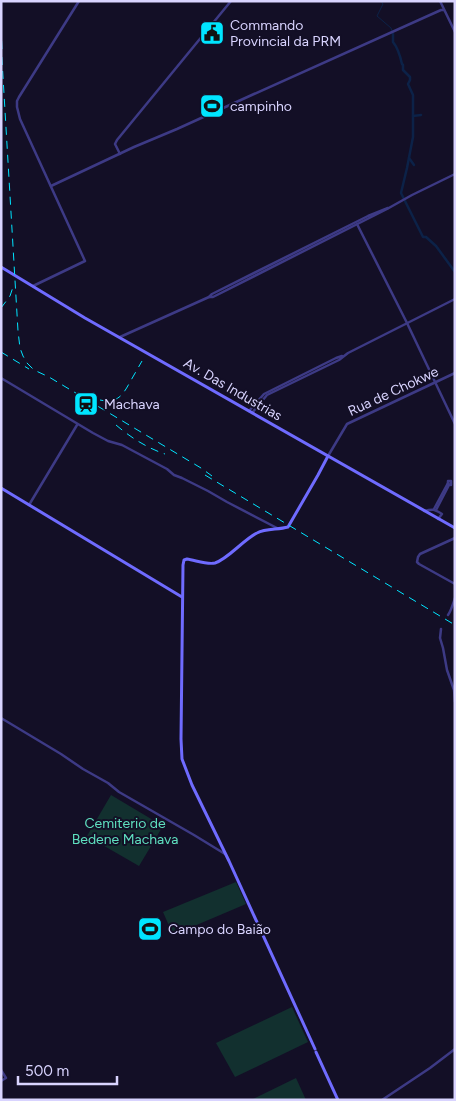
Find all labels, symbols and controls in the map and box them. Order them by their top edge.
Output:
place label: Commando Provincial da PRM [230,17,341,50]
public building icon: Commando Provincial da PRM [199,20,225,46]
sports icon: campinho [199,93,225,119]
place label: campinho [230,98,292,115]
street label: Av. Das Industrias [181,354,285,424]
street label: Rua de Chokwe [345,363,441,420]
station icon: Machava [73,391,99,417]
place label: Machava [104,396,160,413]
park label: Cemiterio de Bedene Machava [72,815,178,848]
sports icon: Campo do Baião [137,916,163,942]
place label: Campo do Baião [168,921,271,938]
scale bar [18,1054,116,1086]
text: 500 m [25,1062,69,1080]

